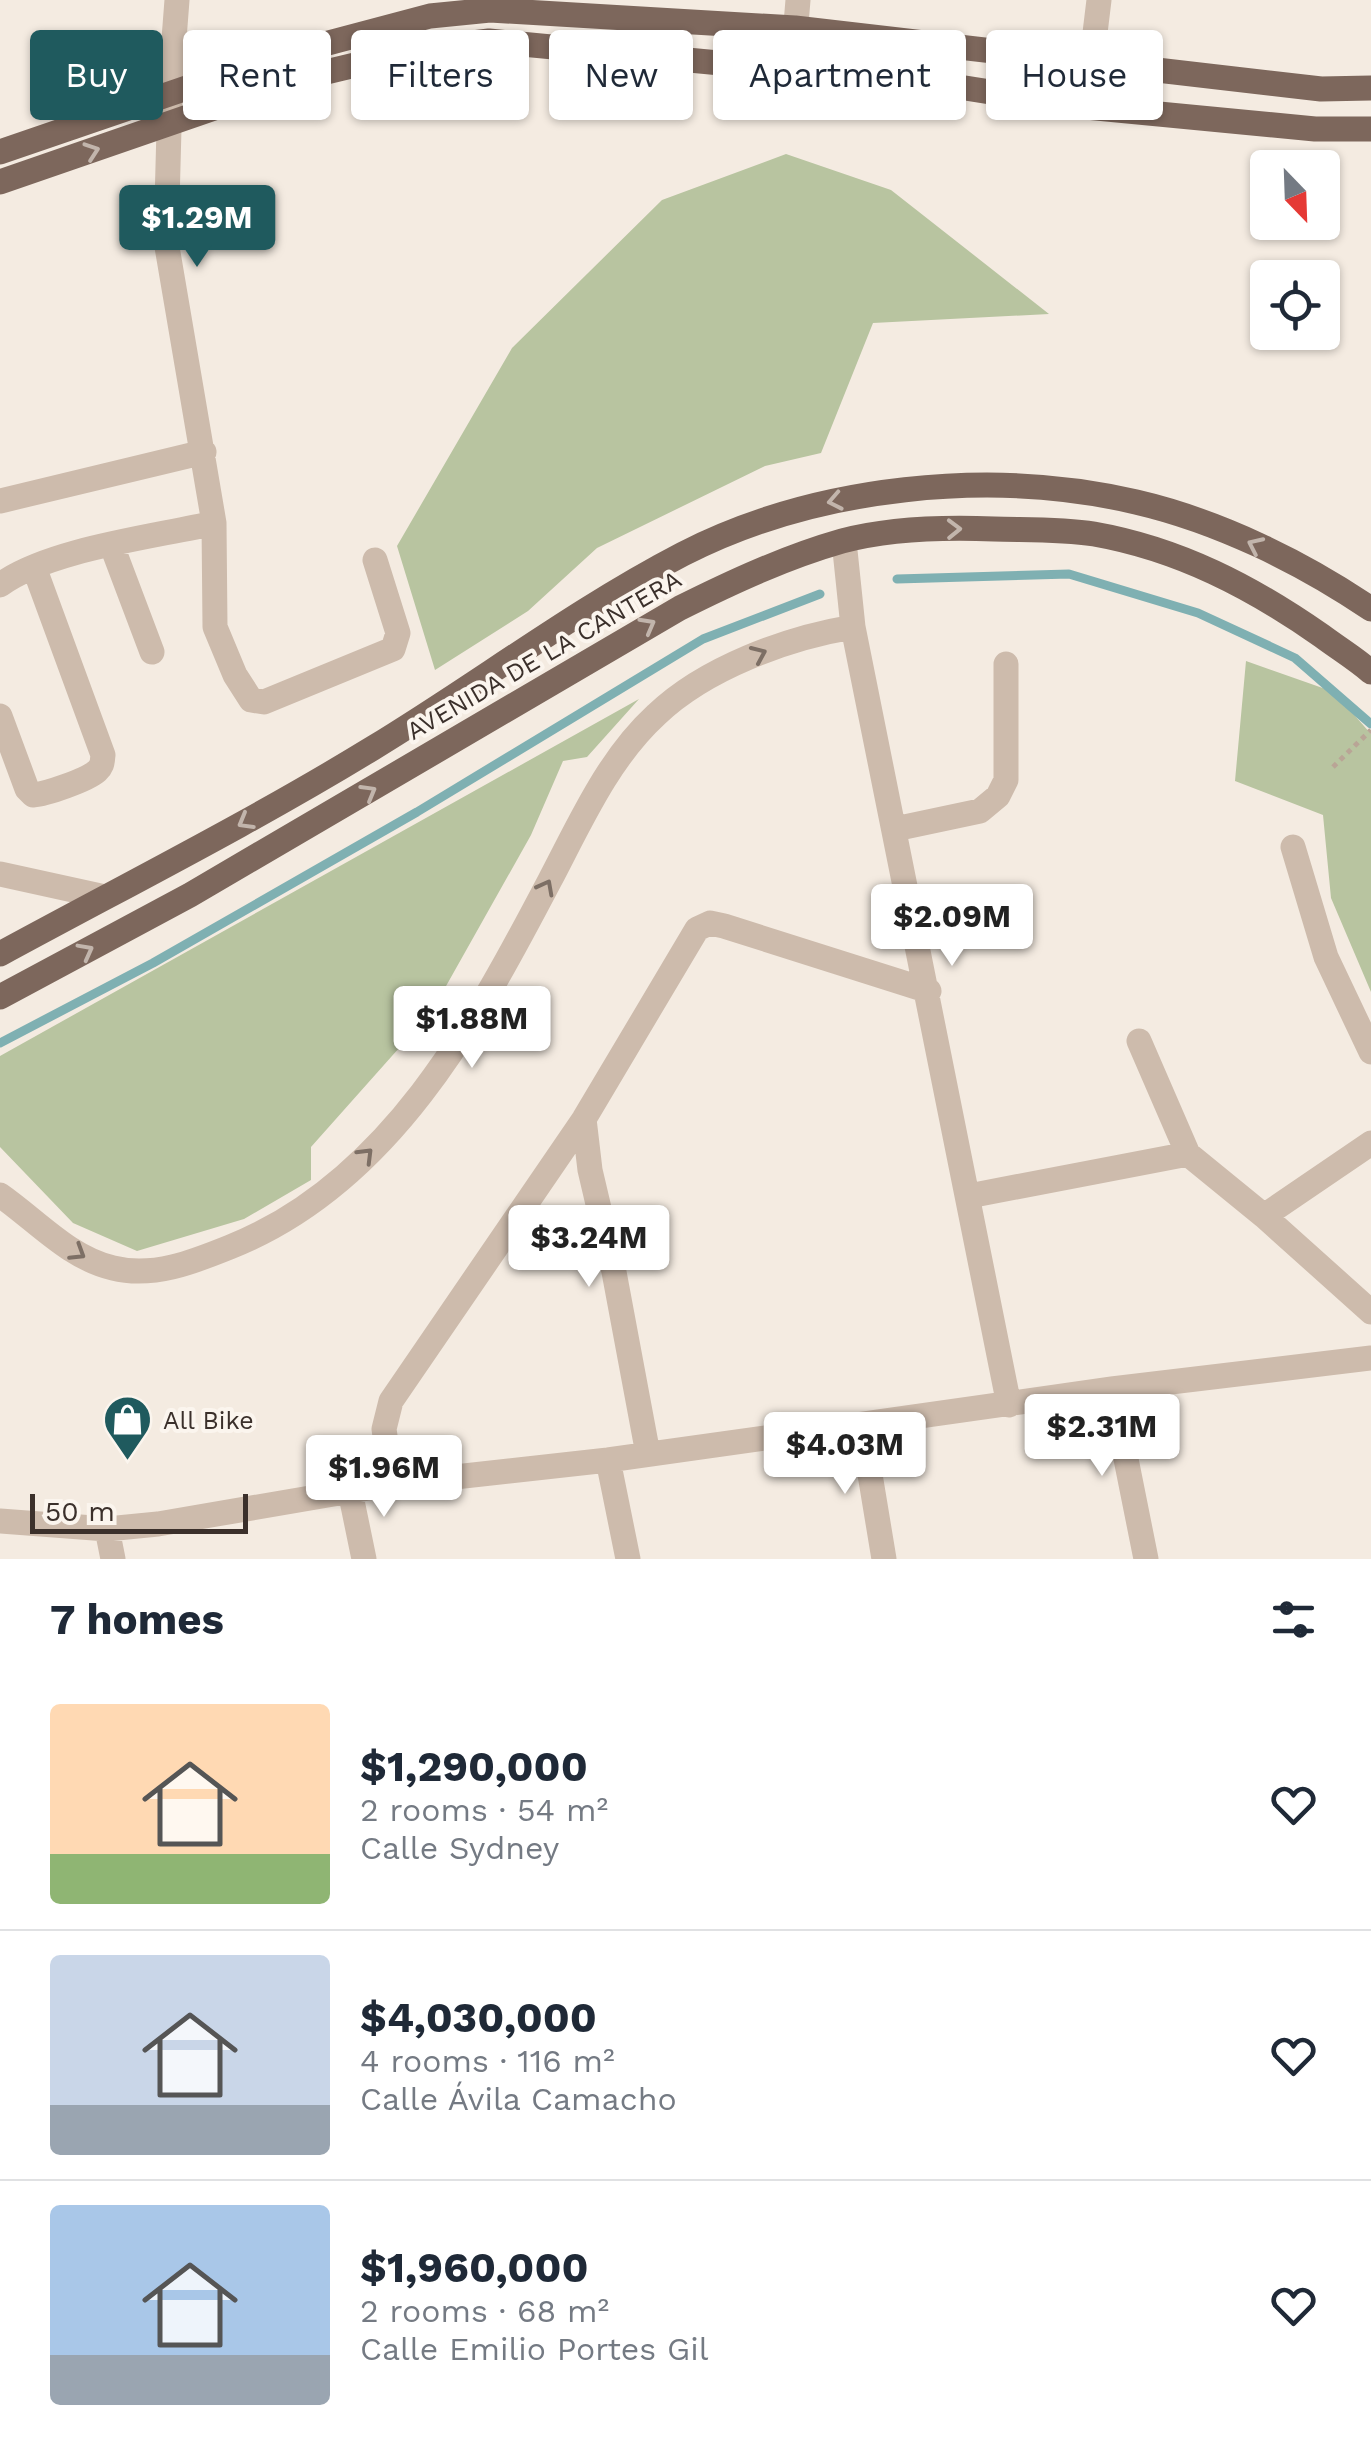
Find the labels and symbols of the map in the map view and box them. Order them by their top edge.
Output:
one-way arrow [83,142,100,162]
north arrow [1250,150,1340,240]
pin: $1.29M [116,185,278,270]
one-way arrow [827,489,844,510]
one-way arrow [947,518,963,539]
one-way arrow [1247,538,1265,558]
street label: AVENIDA DE LA CANTERA [402,564,686,746]
one-way arrow [637,618,656,637]
one-way arrow [749,646,767,666]
one-way arrow [358,785,376,804]
one-way arrow [238,809,256,829]
one-way arrow [534,879,554,897]
pin: $2.09M [871,884,1033,969]
one-way arrow [75,943,93,963]
pin: $1.88M [391,986,553,1071]
one-way arrow [355,1149,373,1167]
pin: $3.24M [508,1205,670,1290]
one-way arrow [67,1240,85,1259]
shop icon: All Bike [102,1394,154,1462]
pin: $2.31M [1021,1394,1183,1479]
place label: All Bike [163,1406,254,1435]
pin: $4.03M [764,1412,926,1497]
pin: $1.96M [303,1435,465,1520]
scale bar [30,1489,248,1534]

